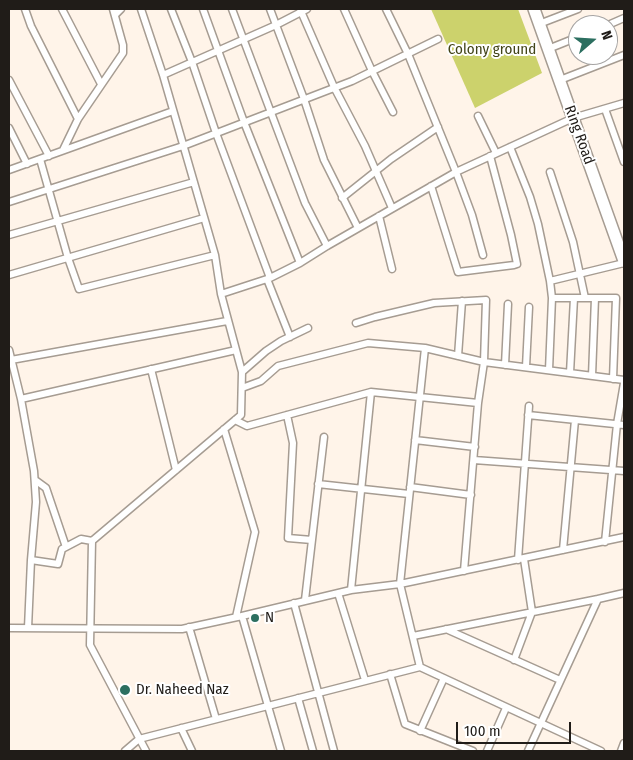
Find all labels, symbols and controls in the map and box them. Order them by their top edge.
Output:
north arrow [568,15,618,65]
text: N [597,29,616,42]
park label: Colony ground [448,41,536,59]
street label: Ring Road [560,103,598,167]
place label: N [265,609,274,627]
marker: N [249,612,261,624]
place label: Dr. Naheed Naz [136,681,229,699]
marker: Dr. Naheed Naz [118,683,132,697]
scale bar [458,712,573,744]
text: 100 m [464,722,501,740]

